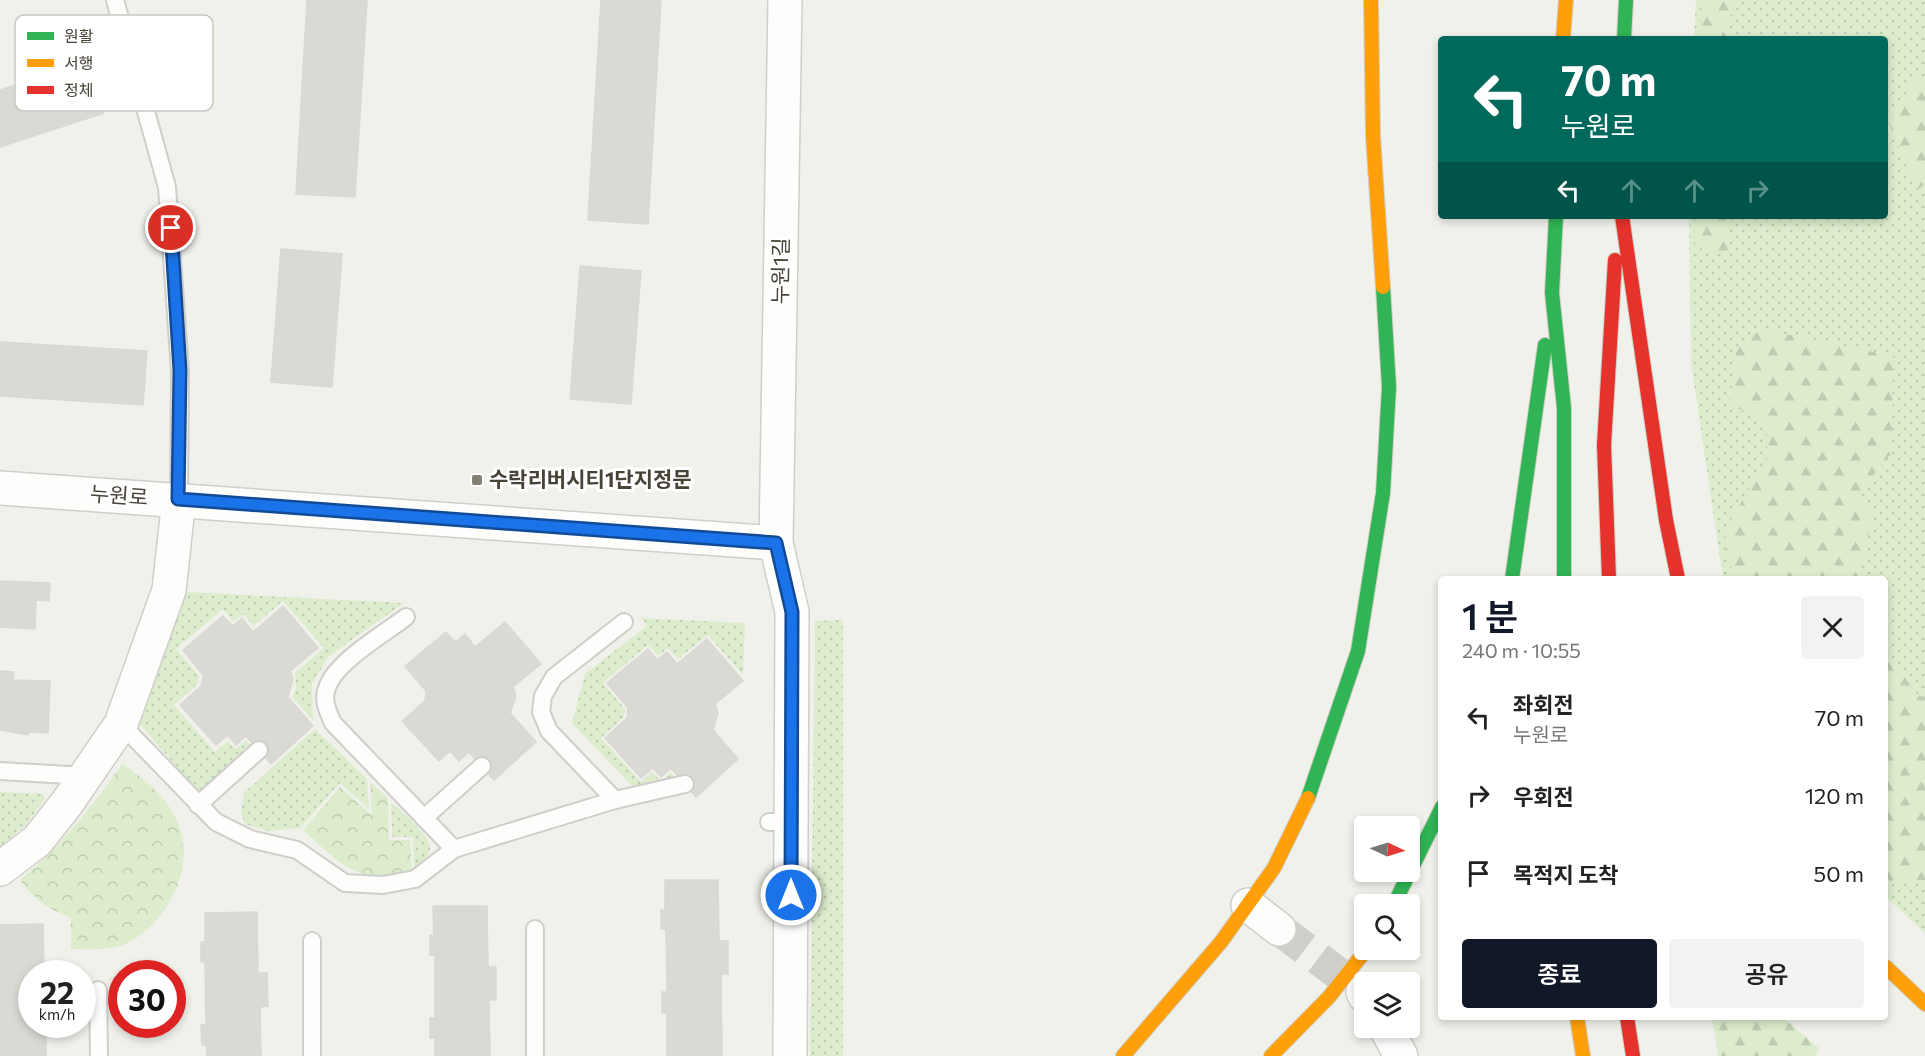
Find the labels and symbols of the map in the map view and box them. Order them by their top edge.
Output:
legend [15,15,213,111]
text: 원활 [64,26,94,45]
text: 서행 [64,53,93,72]
text: 정체 [64,80,93,99]
pin [145,202,196,253]
street label: 누원1길 [766,237,793,305]
place label: 수락리버시티1단지정문 [489,466,692,491]
marker: 수락리버시티1단지정문 [470,473,484,487]
street label: 누원로 [89,480,149,509]
north arrow [1354,816,1420,882]
position arrow [759,863,823,927]
speed limit sign: 30 [108,960,186,1038]

